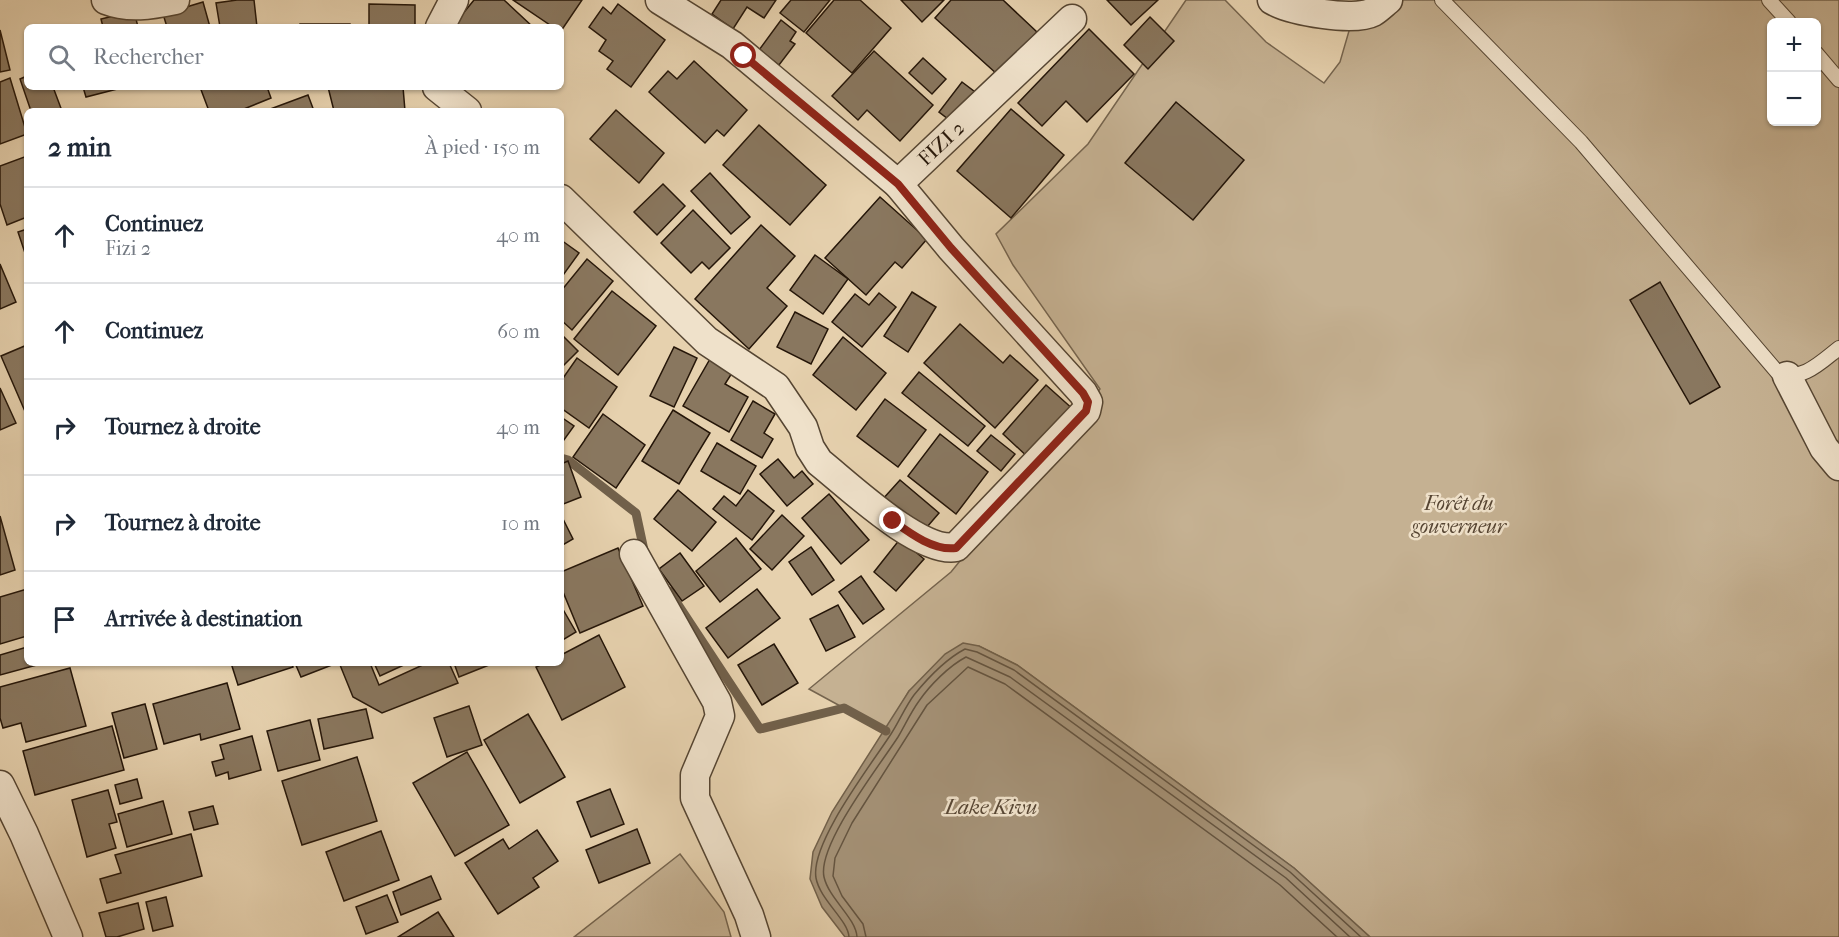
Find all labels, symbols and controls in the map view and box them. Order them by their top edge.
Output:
map controls [1767,18,1821,126]
button: + [1767,18,1821,72]
search box [24,24,564,90]
icon: search [45,41,78,74]
route start [730,42,756,68]
text: Rechercher [93,44,204,70]
button: − [1767,72,1821,126]
street label: FIZI 2 [914,116,969,170]
text: 2 min [48,132,111,163]
text: À pied · 150 m [425,136,540,159]
text: Continuez [105,211,203,237]
icon: ahead [48,219,81,252]
text: 40 m [496,224,540,247]
text: Fizi 2 [105,237,151,260]
icon: ahead [48,315,81,348]
text: Continuez [105,318,203,344]
text: 60 m [497,320,540,343]
icon: right [48,411,81,444]
text: Tournez à droite [105,414,261,440]
text: 40 m [496,416,540,439]
park label: Forêt du gouverneur [1411,492,1508,538]
icon: right [48,507,81,540]
route end [879,507,905,533]
text: Tournez à droite [105,510,261,536]
text: 10 m [501,512,540,535]
icon: arrive [48,603,81,636]
text: Arrivée à destination [105,606,302,632]
water label: Lake Kivu [943,795,1037,819]

